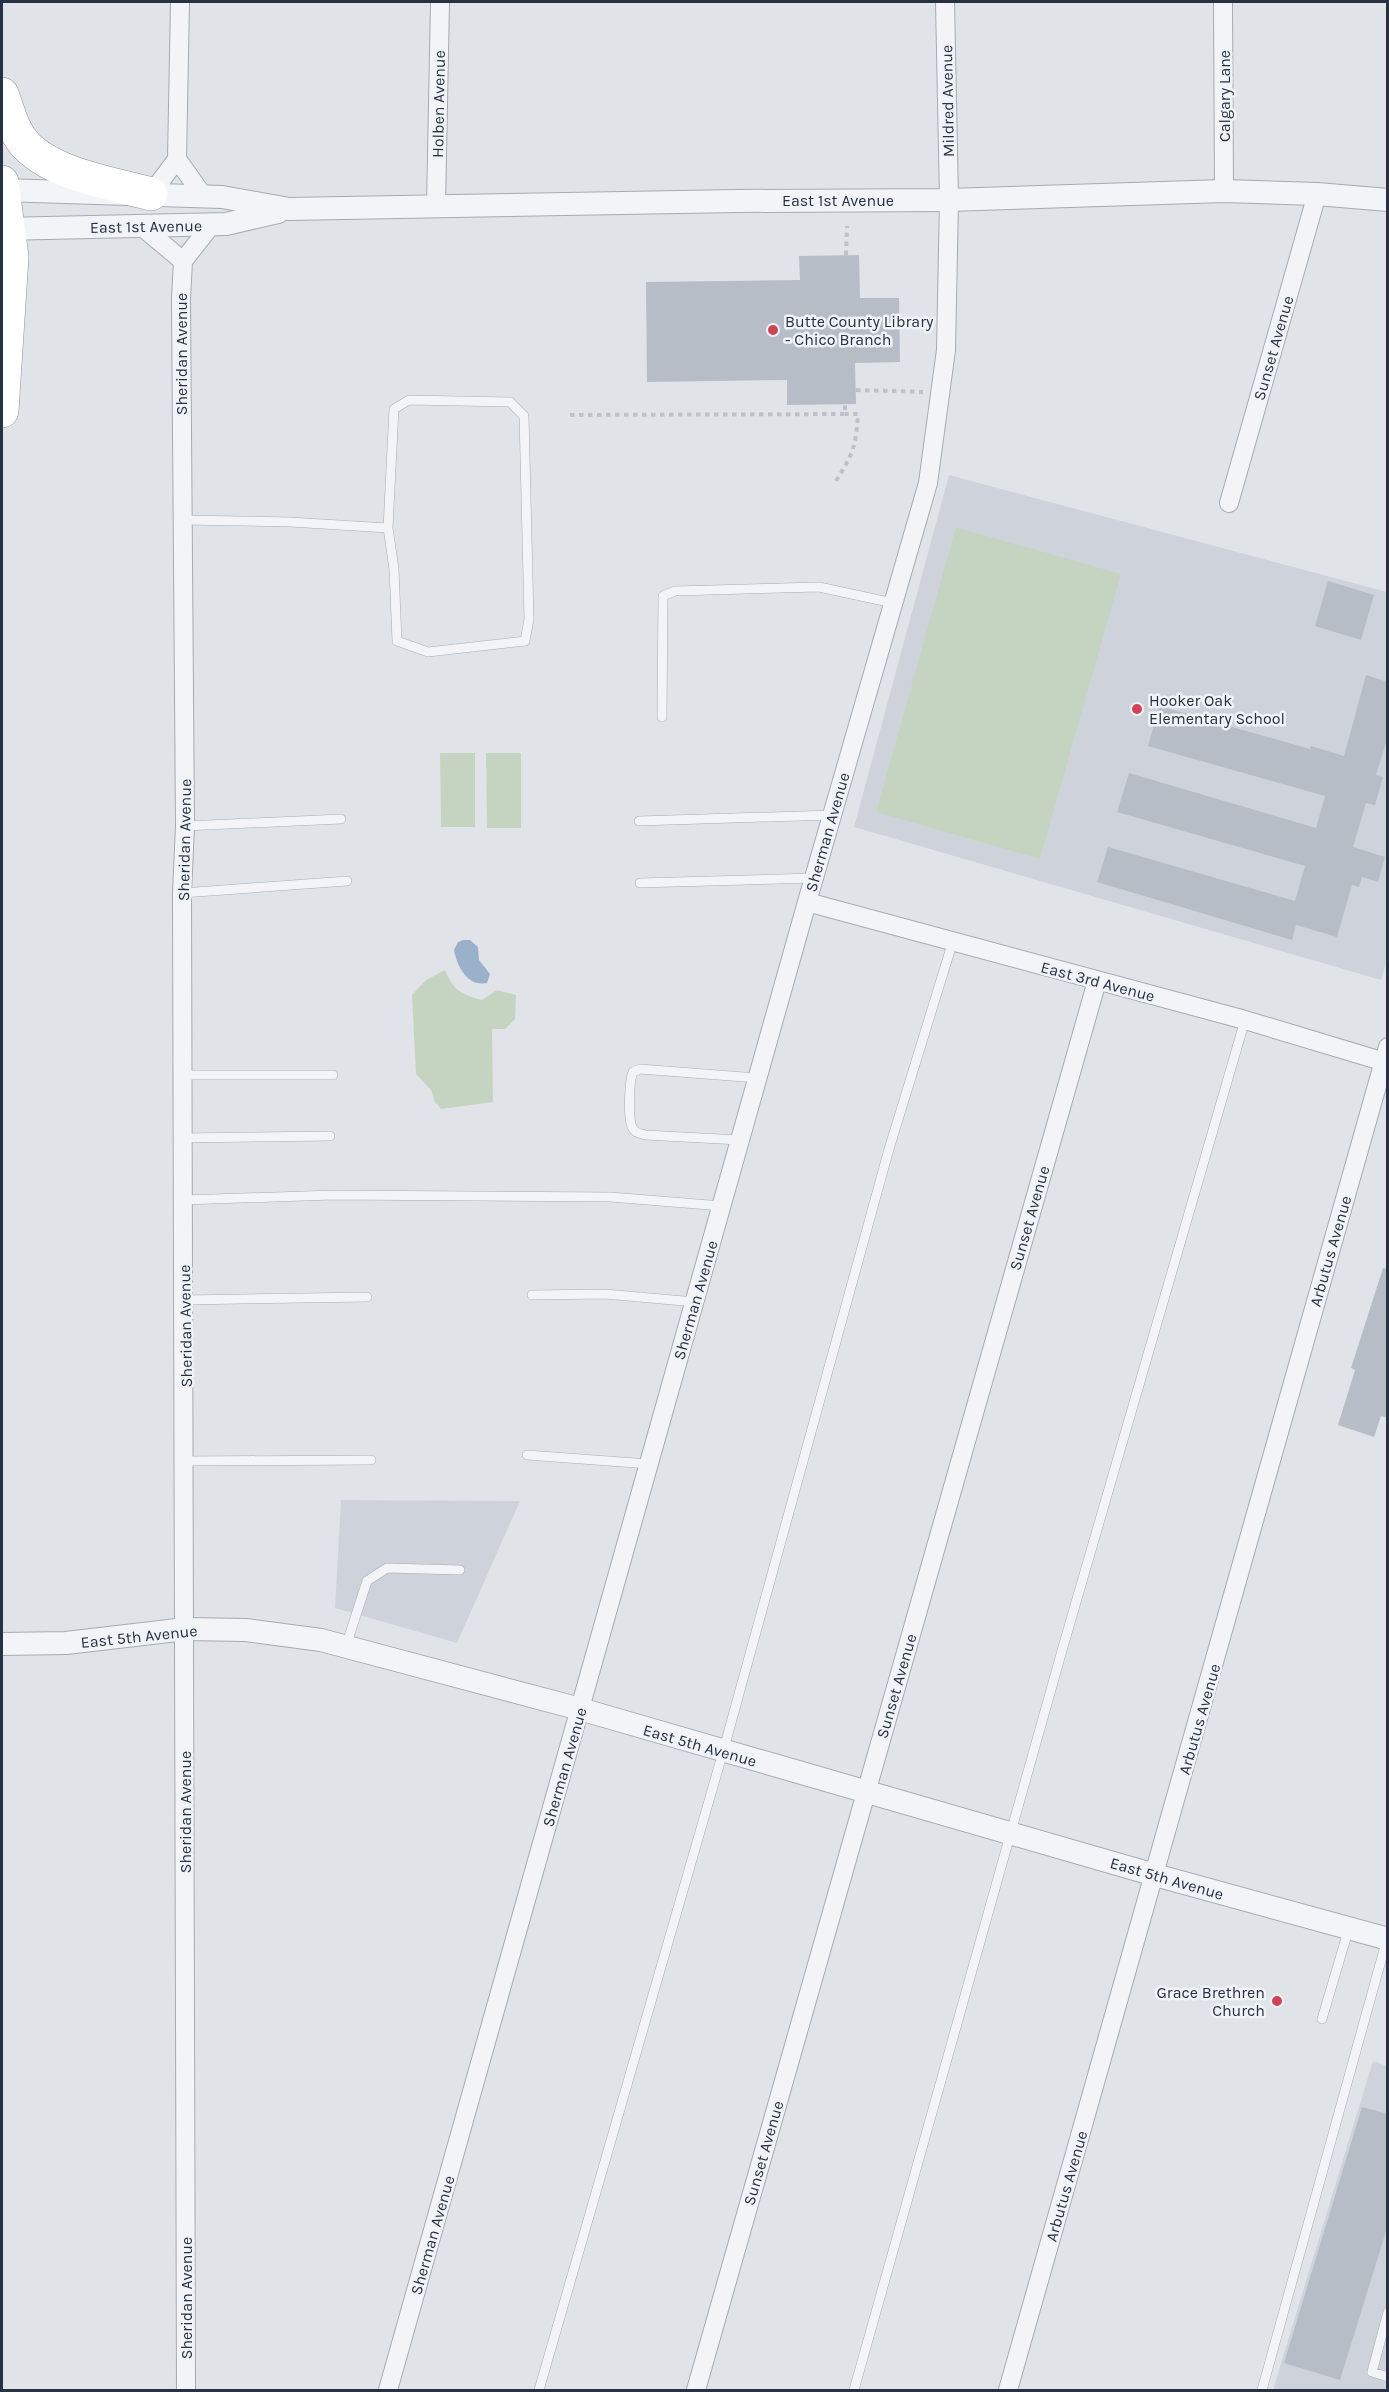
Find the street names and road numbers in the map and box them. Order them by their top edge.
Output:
street label: Mildred Avenue [937,45,958,157]
street label: Holben Avenue [428,50,449,158]
street label: Calgary Lane [1215,50,1234,142]
street label: East 1st Avenue [782,191,894,210]
street label: East 1st Avenue [90,216,202,237]
street label: Sheridan Avenue [172,293,191,415]
street label: Sunset Avenue [1249,294,1298,403]
street label: Sherman Avenue [801,770,854,894]
street label: Sheridan Avenue [174,779,195,901]
street label: East 3rd Avenue [1039,957,1157,1006]
street label: Sunset Avenue [1005,1164,1054,1273]
street label: Arbutus Avenue [1306,1193,1355,1309]
street label: Sherman Avenue [669,1238,722,1362]
street label: Sheridan Avenue [175,1265,196,1387]
street label: East 5th Avenue [80,1621,198,1652]
street label: Sunset Avenue [872,1632,921,1741]
street label: Arbutus Avenue [1175,1661,1224,1777]
street label: Sherman Avenue [538,1705,591,1829]
street label: East 5th Avenue [641,1720,759,1771]
street label: Sheridan Avenue [176,1751,195,1873]
street label: East 5th Avenue [1108,1853,1226,1904]
street label: Sunset Avenue [739,2099,788,2208]
street label: Arbutus Avenue [1042,2128,1091,2244]
street label: Sherman Avenue [406,2173,459,2297]
street label: Sheridan Avenue [177,2237,196,2359]

